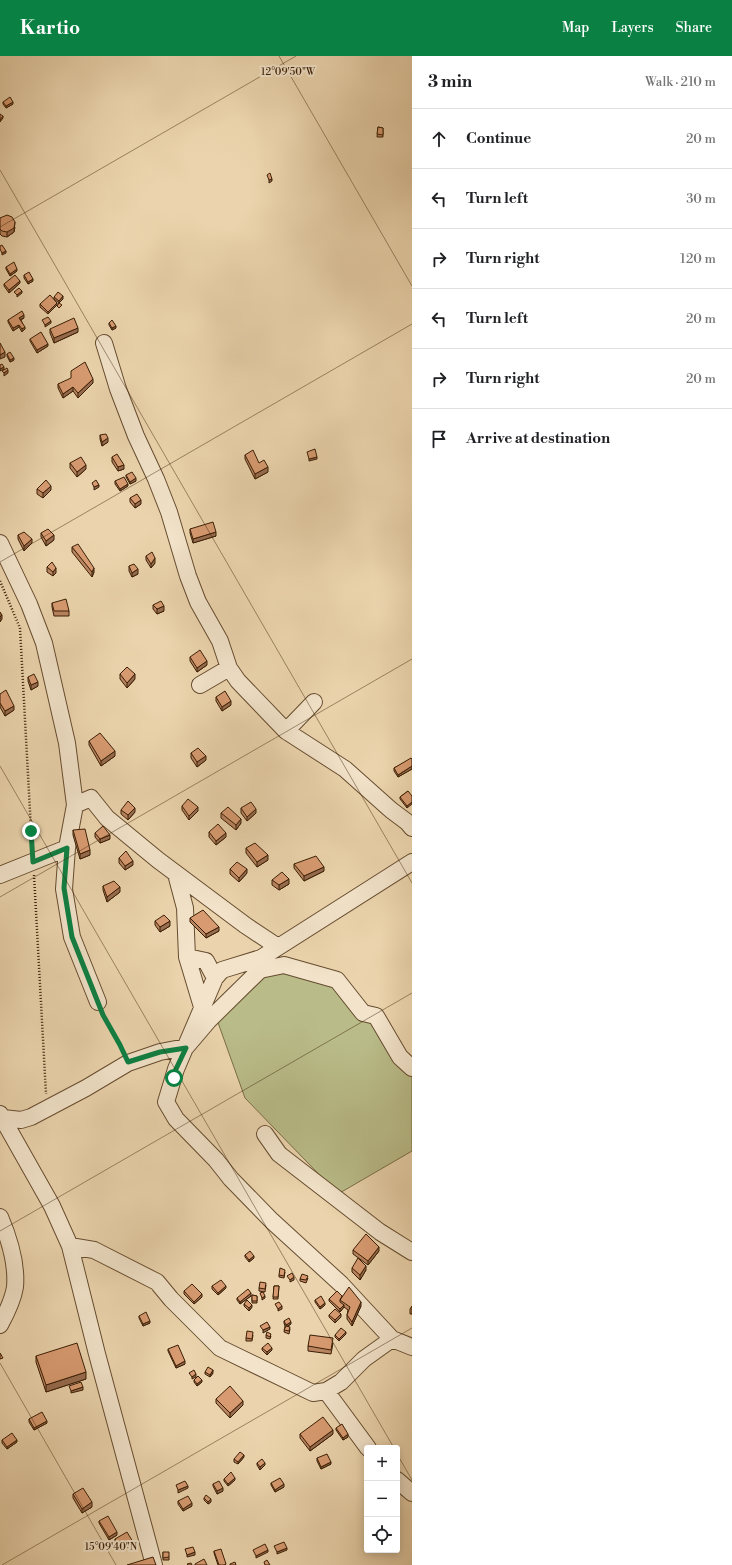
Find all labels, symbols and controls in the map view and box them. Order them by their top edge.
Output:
text: Kartio [20,16,80,40]
text: Map [562,19,589,37]
text: Layers [611,19,654,37]
text: Share [676,19,712,37]
text: 12°09'50"W [261,66,316,78]
text: 3 min [428,71,472,93]
text: Walk · 210 m [645,74,716,90]
icon: ahead [428,128,450,150]
text: Continue [466,129,531,148]
text: 20 m [686,131,716,147]
icon: left [428,188,450,210]
text: Turn left [466,189,528,208]
text: 30 m [686,191,716,207]
icon: right [428,248,450,270]
text: Turn right [466,249,540,268]
text: 120 m [680,251,716,267]
icon: left [428,308,450,330]
text: Turn left [466,309,528,328]
text: 20 m [686,311,716,327]
icon: right [428,368,450,390]
text: Turn right [466,369,540,388]
text: 20 m [686,371,716,387]
icon: arrive [428,428,450,450]
text: Arrive at destination [466,429,610,448]
route end [22,822,40,840]
route start [165,1069,183,1087]
map controls [364,1445,400,1553]
button: + [364,1445,400,1481]
button: − [364,1481,400,1517]
button: locate [364,1517,400,1553]
text: 15°09'40"N [85,1541,138,1553]

